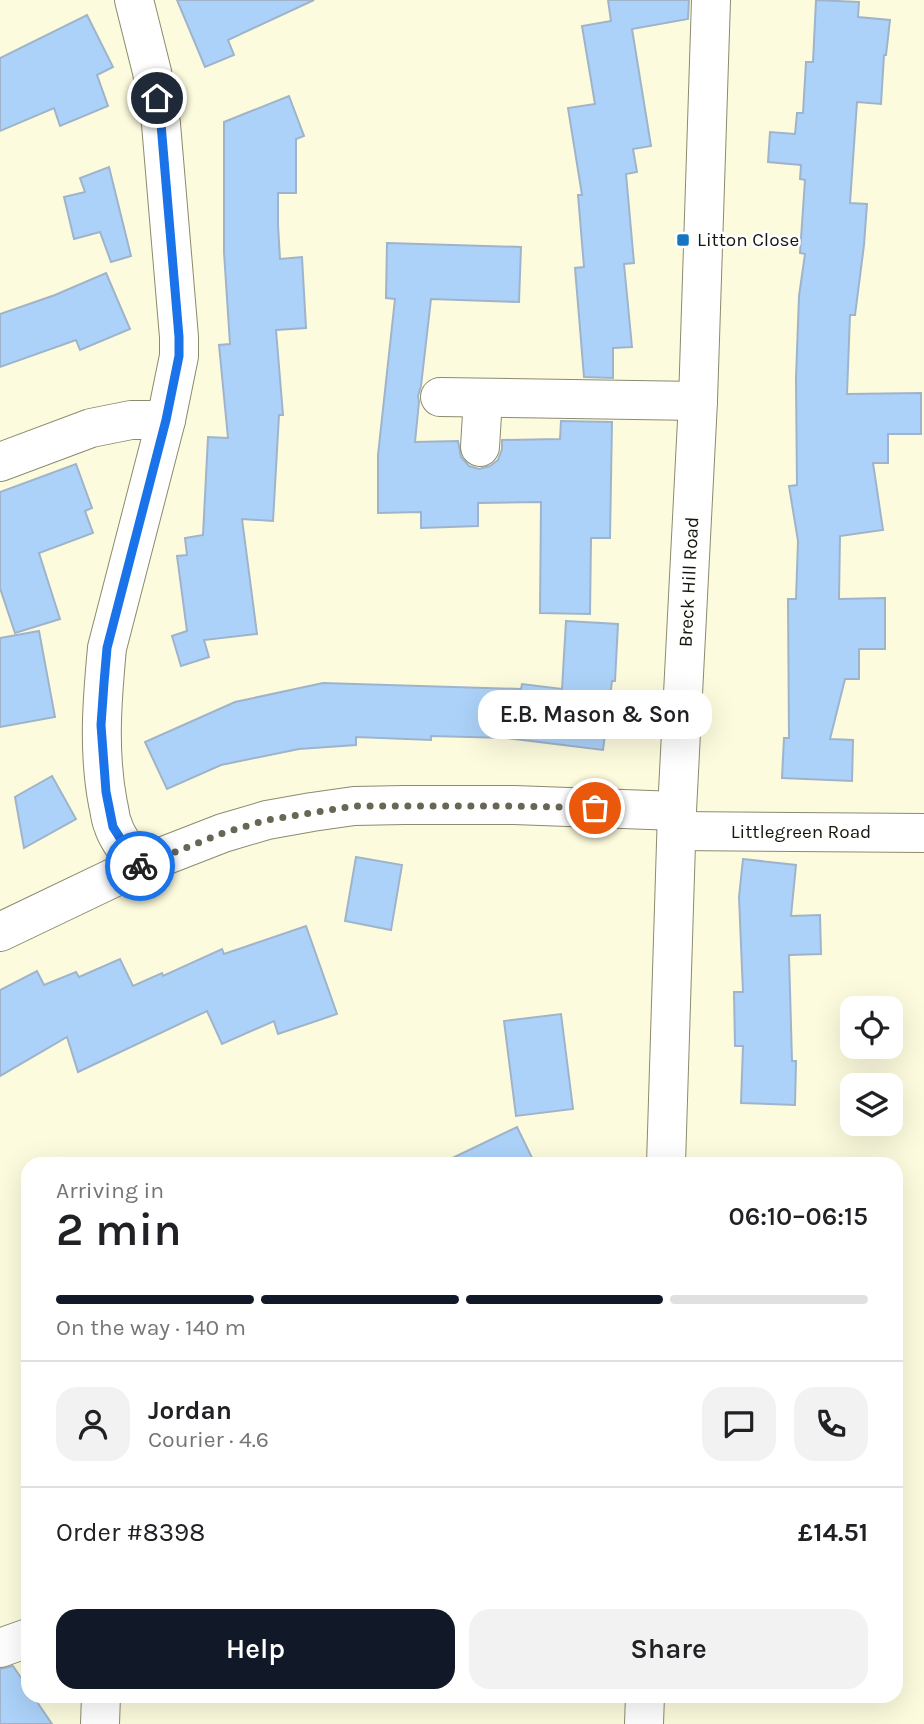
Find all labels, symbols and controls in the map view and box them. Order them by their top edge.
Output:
pin [127,68,187,128]
icon: home [138,79,176,117]
place label: Litton Close [697,229,799,251]
marker: Litton Close [675,232,691,248]
street label: Breck Hill Road [675,516,703,648]
callout: E.B. Mason & Son [478,689,712,738]
text: E.B. Mason & Son [500,701,690,728]
pin [565,778,625,838]
icon: bag [576,789,614,827]
street label: Littlegreen Road [731,821,871,843]
courier [105,831,175,901]
icon: bike [121,847,159,885]
map controls [840,996,903,1136]
button: locate [840,996,903,1059]
button: layers [840,1073,903,1136]
text: Arriving in [56,1177,164,1204]
text: 06:10–06:15 [728,1201,868,1232]
text: 2 min [56,1203,182,1257]
text: On the way · 140 m [56,1314,246,1341]
button: person [56,1387,130,1461]
button: chat [702,1387,776,1461]
button: phone [794,1387,868,1461]
text: Jordan [148,1395,232,1426]
text: Courier · 4.6 [148,1426,269,1453]
text: Order #8398 [56,1517,205,1548]
text: £14.51 [798,1517,868,1548]
button: Help [56,1609,455,1689]
button: Share [469,1609,868,1689]

